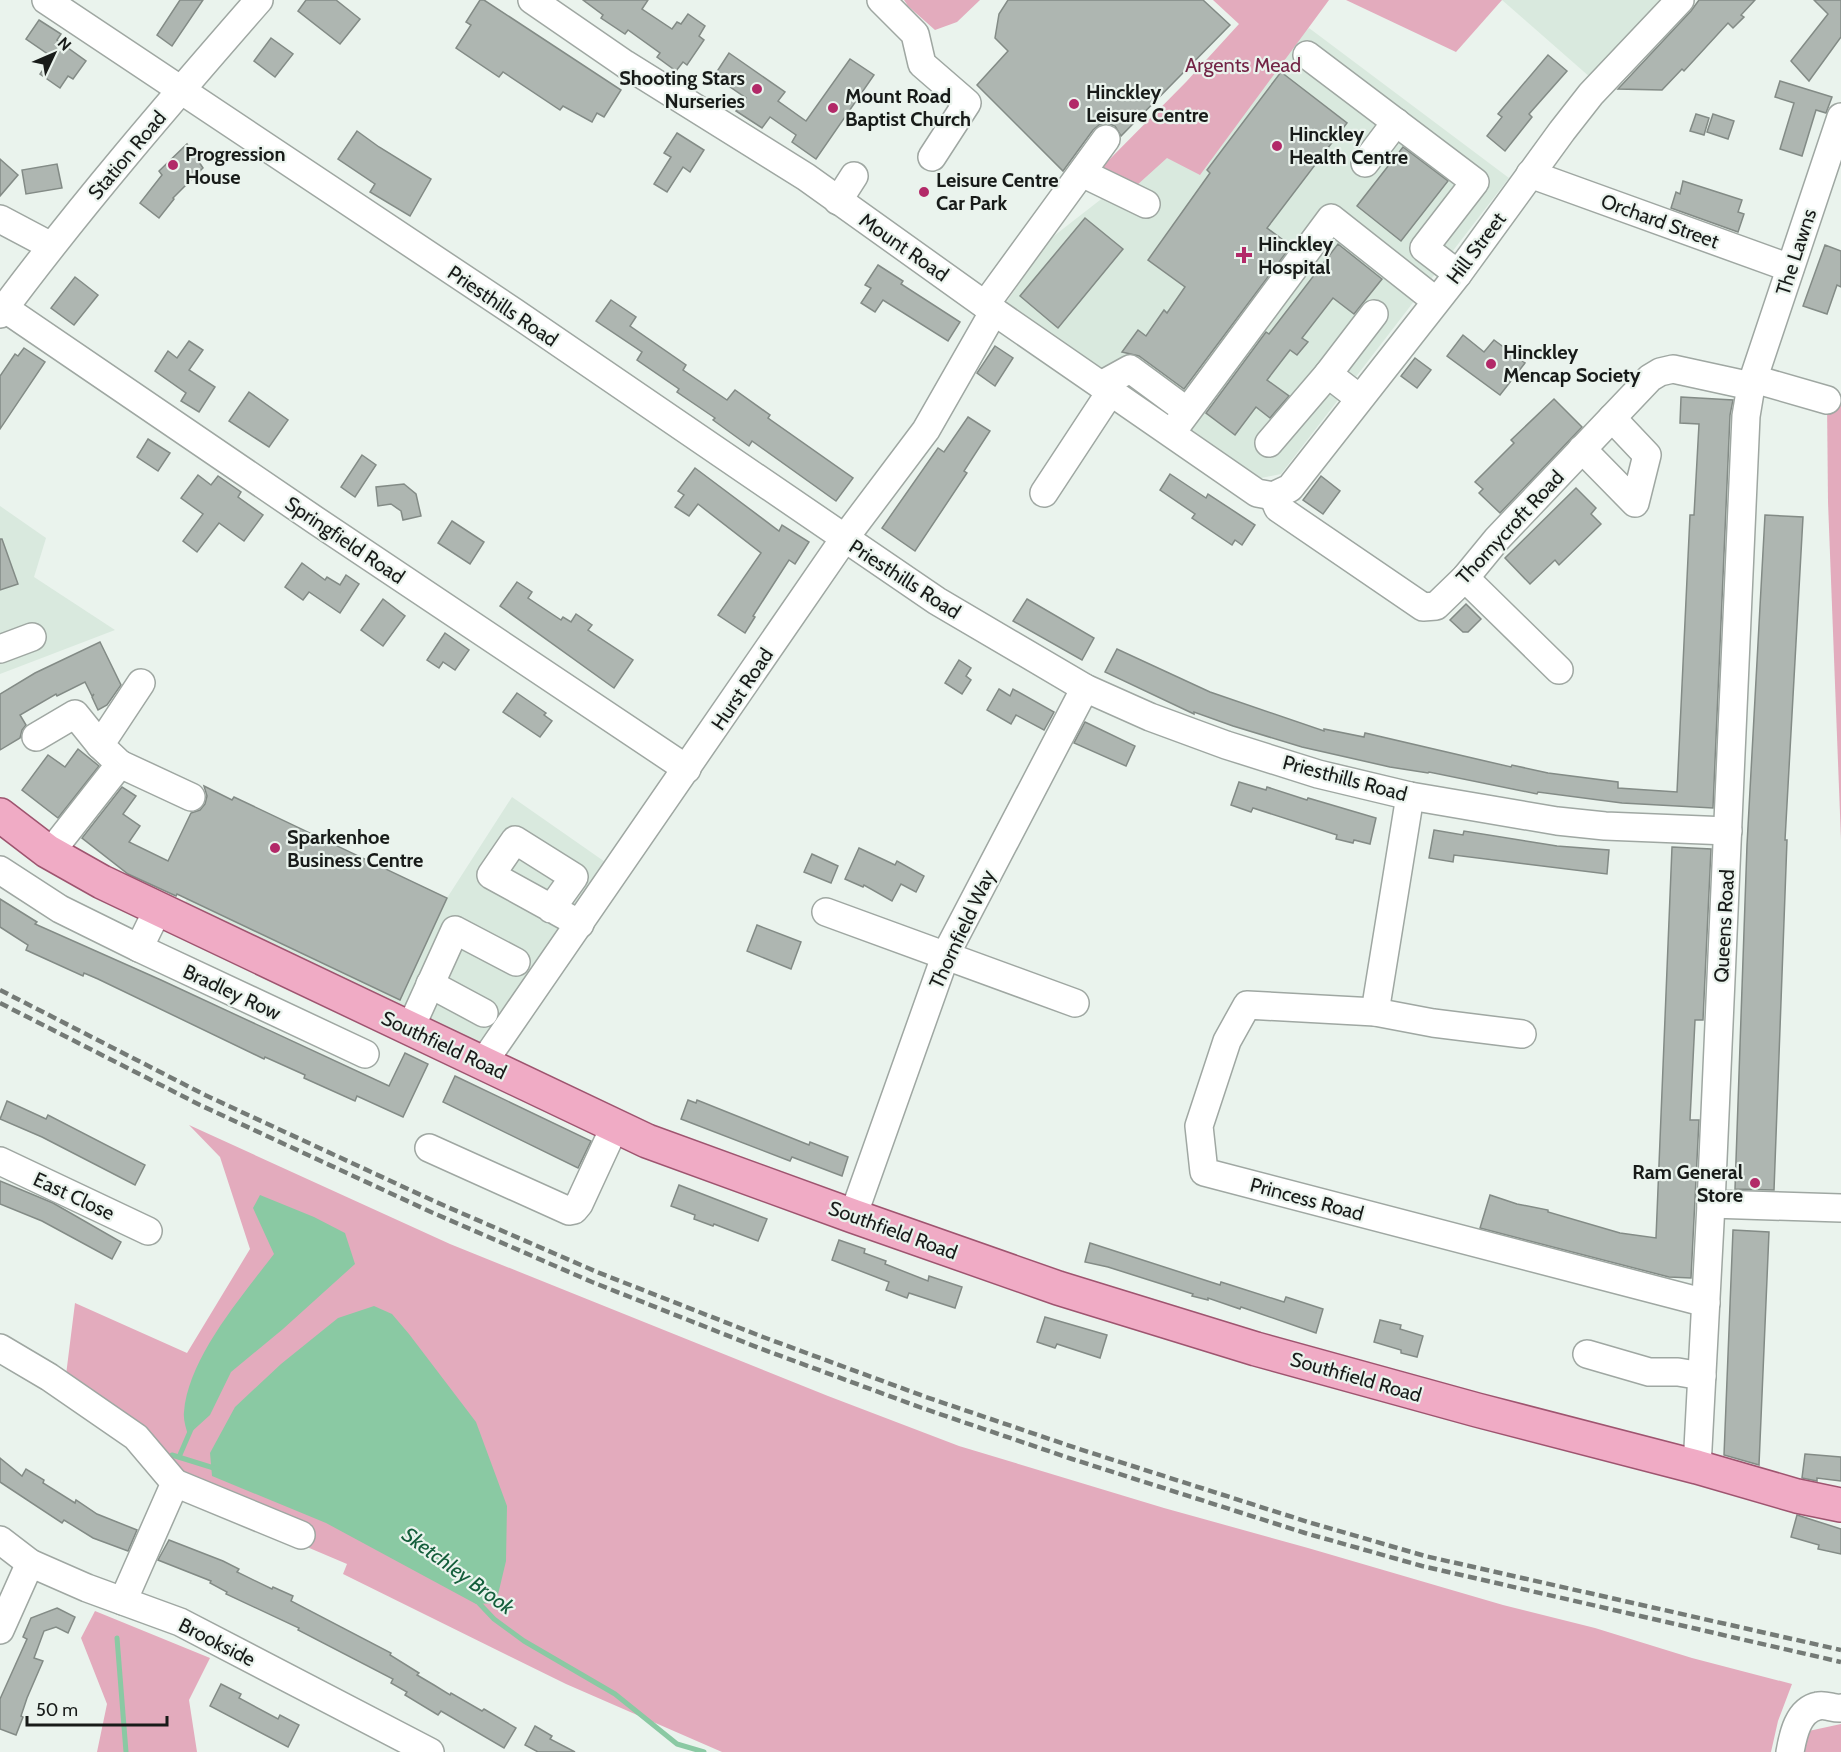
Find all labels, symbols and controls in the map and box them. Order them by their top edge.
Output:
north arrow [24,24,84,84]
text: N [54,33,75,55]
park label: Argents Mead [1185,53,1301,77]
place label: Shooting Stars Nurseries [619,66,745,113]
place label: Hinckley Leisure Centre [1086,80,1209,127]
marker: Shooting Stars Nurseries [750,82,764,96]
place label: Mount Road Baptist Church [845,84,971,131]
marker: Hinckley Leisure Centre [1067,97,1081,111]
marker: Mount Road Baptist Church [826,101,840,115]
street label: Station Road [83,106,171,204]
place label: Hinckley Health Centre [1289,122,1408,169]
marker: Hinckley Health Centre [1270,139,1284,153]
place label: Progression House [185,142,285,189]
marker: Progression House [166,158,180,172]
place label: Leisure Centre Car Park [936,168,1059,215]
marker: Leisure Centre Car Park [917,185,931,199]
street label: Orchard Street [1598,189,1723,254]
street label: The Lawns [1771,206,1821,298]
street label: Hill Street [1441,207,1511,289]
street label: Mount Road [855,208,953,286]
place label: Hinckley Hospital [1258,232,1333,279]
marker: Hinckley Hospital [1235,246,1253,264]
street label: Priesthills Road [443,260,563,352]
place label: Hinckley Mencap Society [1503,340,1641,387]
marker: Hinckley Mencap Society [1484,357,1498,371]
street label: Thornycroft Road [1451,465,1569,589]
street label: Springfield Road [281,491,409,589]
street label: Priesthills Road [845,534,965,624]
street label: Hurst Road [706,643,778,735]
street label: Priesthills Road [1280,750,1410,806]
place label: Sparkenhoe Business Centre [287,825,423,872]
marker: Sparkenhoe Business Centre [268,841,282,855]
street label: Thornfield Way [924,866,1000,992]
street label: Queens Road [1709,869,1739,983]
street label: Bradley Row [179,959,285,1025]
street label: Southfield Road [378,1006,510,1084]
place label: Ram General Store [1632,1160,1743,1207]
street label: East Close [30,1167,118,1225]
street label: Princess Road [1248,1172,1366,1226]
marker: Ram General Store [1748,1176,1762,1190]
street label: Southfield Road [825,1196,961,1264]
street label: Southfield Road [1288,1347,1424,1407]
water label: Sketchley Brook [397,1522,520,1620]
street label: Brookside [175,1613,259,1671]
scale bar [27,1689,166,1727]
text: 50 m [36,1699,78,1721]

